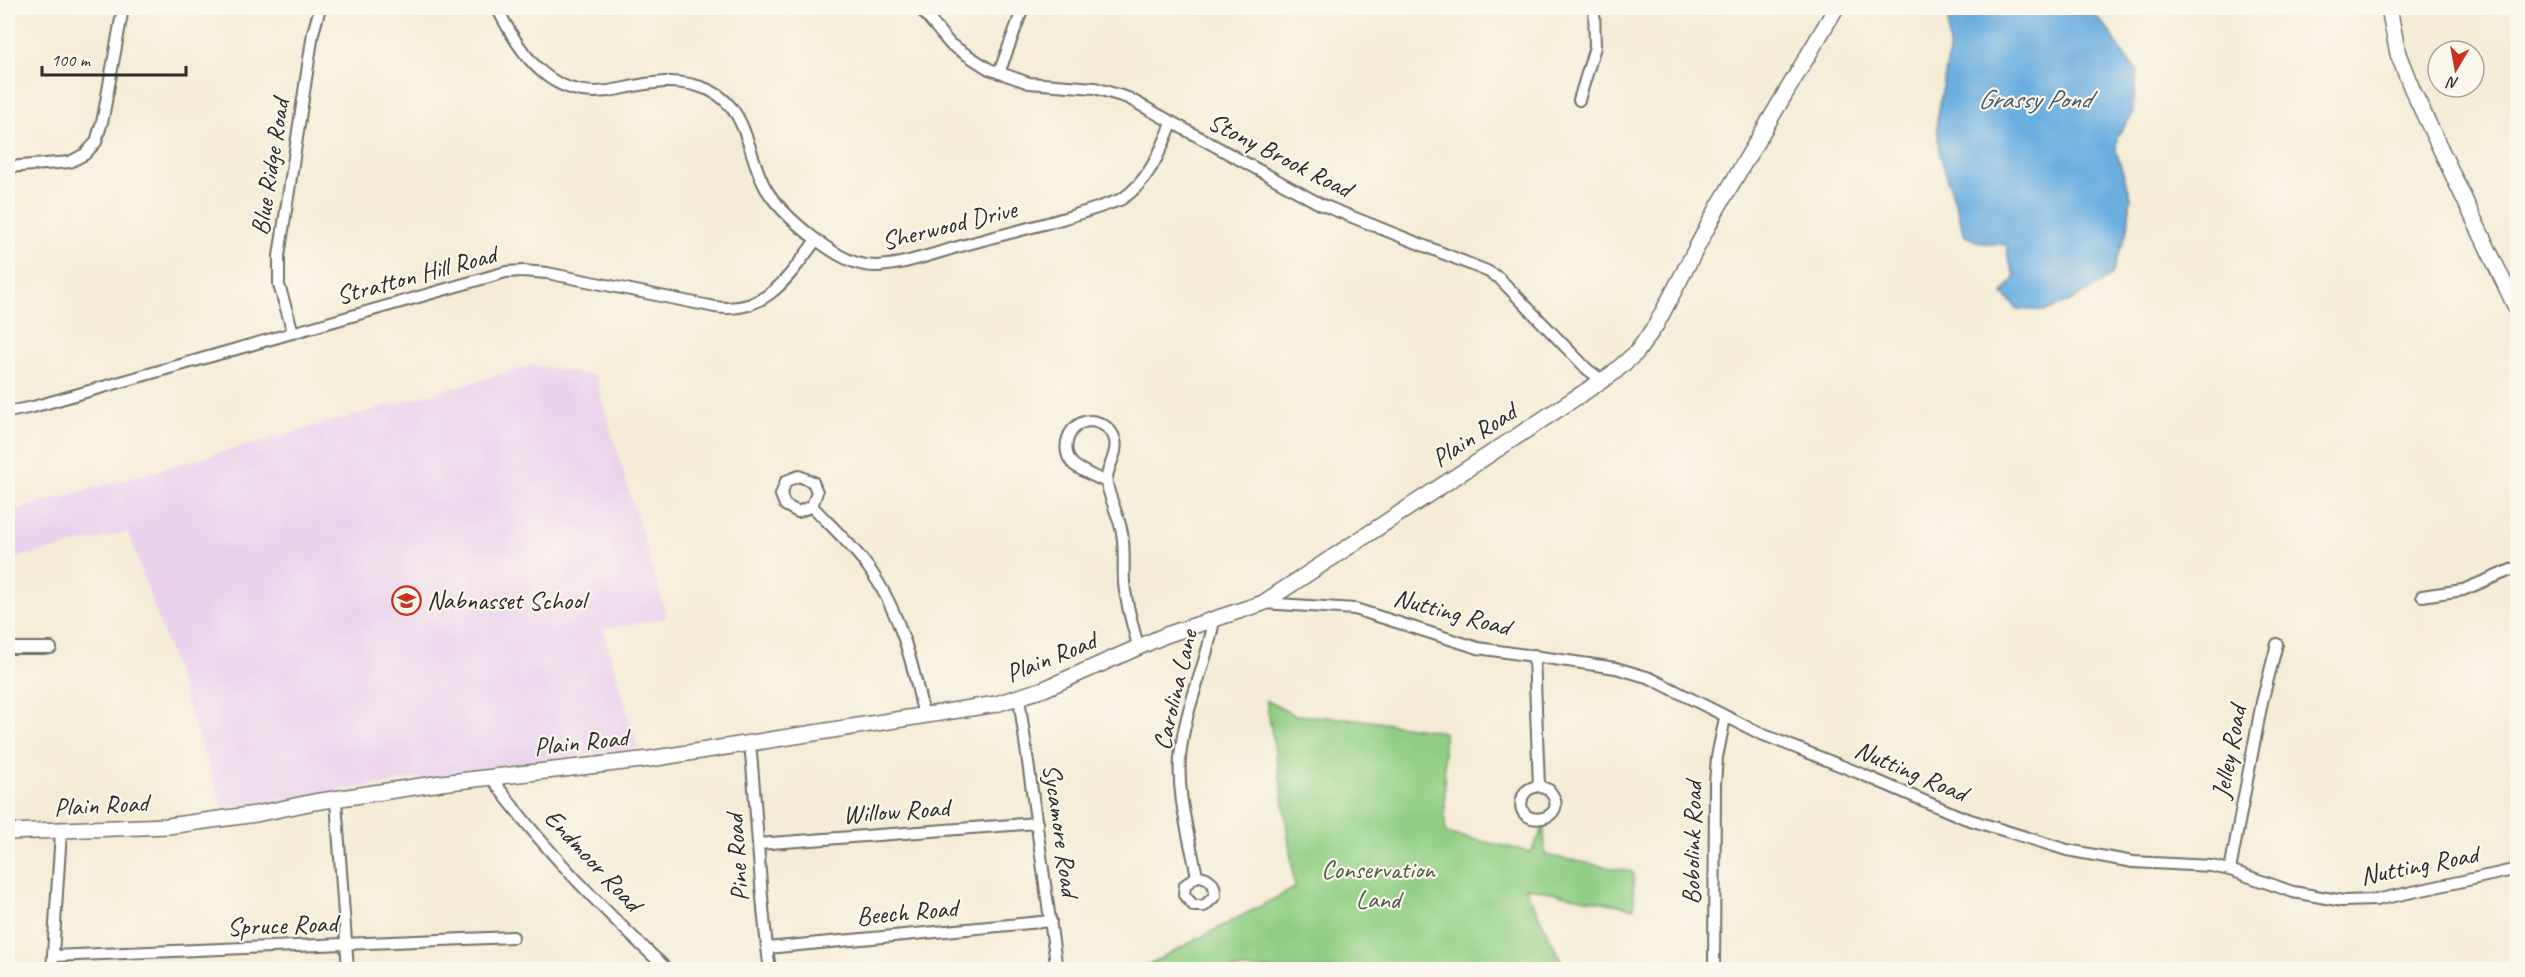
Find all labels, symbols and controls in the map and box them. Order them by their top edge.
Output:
scale bar [42,39,186,77]
north arrow [2426,39,2486,99]
text: 100 m [51,49,92,71]
text: N [2444,72,2460,93]
water label: Grassy Pond [1978,82,2099,116]
street label: Blue Ridge Road [243,93,298,237]
street label: Stony Brook Road [1203,105,1361,207]
street label: Sherwood Drive [878,192,1021,258]
street label: Stratton Hill Road [332,237,503,312]
street label: Plain Road [1425,393,1526,475]
street label: Nutting Road [1390,581,1517,644]
school or university icon: Nabnasset School [390,584,422,616]
place label: Nabnasset School [427,584,590,617]
street label: Plain Road [1001,623,1105,690]
street label: Carolina Lane [1145,625,1205,753]
street label: Jelley Road [2204,699,2255,803]
street label: Plain Road [532,720,634,763]
street label: Nutting Road [1850,733,1976,811]
street label: Sycamore Road [1035,762,1087,902]
street label: Bobolink Road [1674,777,1710,905]
street label: Plain Road [53,786,153,824]
street label: Willow Road [842,791,954,831]
street label: Endmoor Road [537,802,652,921]
street label: Pine Road [717,810,757,903]
street label: Nutting Road [2357,837,2484,893]
park label: Conservation Land [1321,853,1436,916]
street label: Beech Road [855,891,963,933]
street label: Spruce Road [226,906,341,943]

